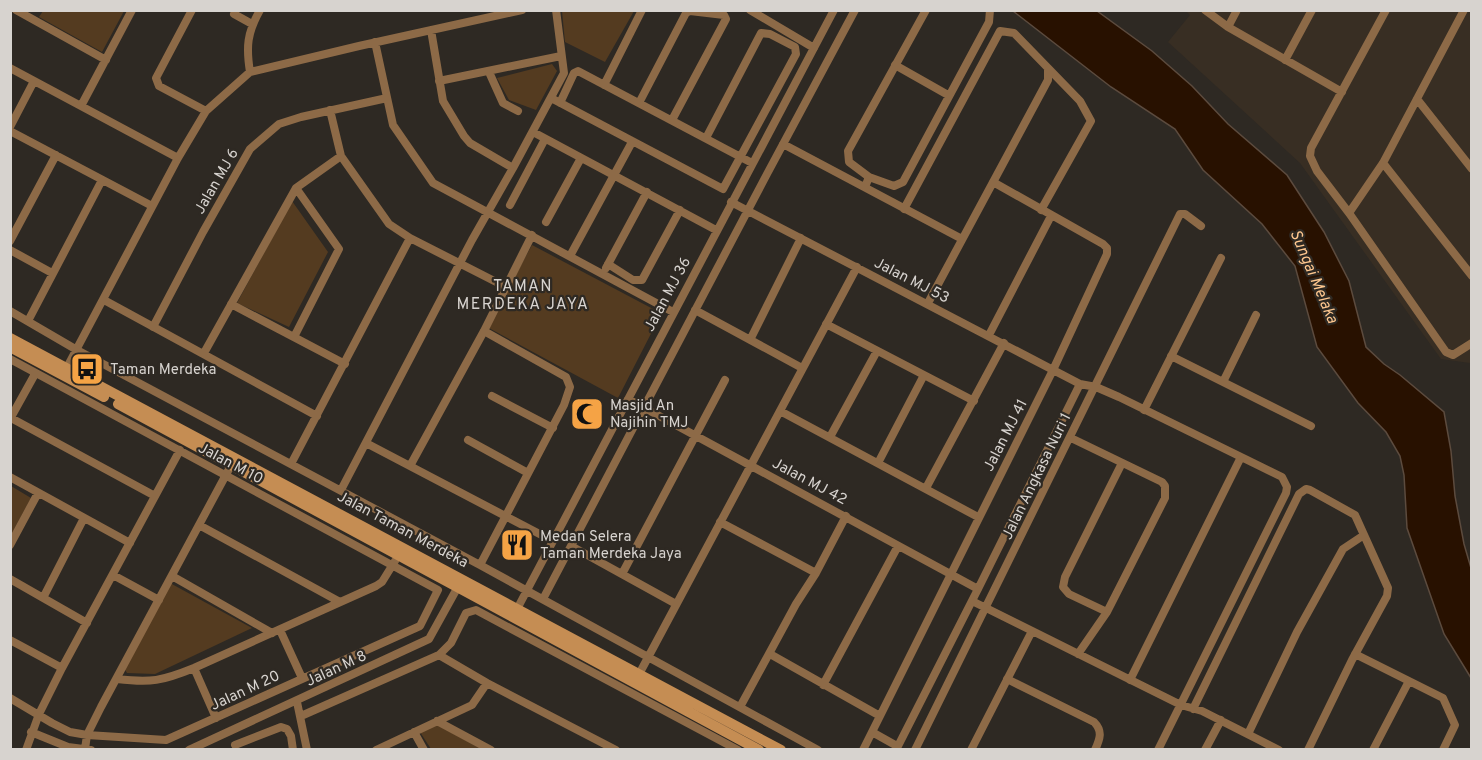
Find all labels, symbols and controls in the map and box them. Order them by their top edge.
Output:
street label: Jalan MJ 6 [191,146,244,218]
water label: Sungai Melaka [1284,227,1342,327]
street label: Jalan MJ 36 [641,254,696,335]
street label: Jalan MJ 53 [870,254,952,308]
district label: TAMAN MERDEKA JAYA [457,277,589,315]
bus stop icon: Taman Merdeka [69,351,105,387]
place label: Taman Merdeka [110,361,216,380]
mosque icon: Masjid An Najihin TMJ [569,396,605,432]
street label: Jalan MJ 41 [980,396,1033,475]
place label: Masjid An Najihin TMJ [610,397,689,433]
street label: Jalan Angkasa Nuri 1 [998,410,1076,543]
street label: Jalan M 10 [195,439,266,489]
street label: Jalan MJ 42 [769,455,850,510]
street label: Jalan Taman Merdeka [333,488,471,573]
restaurant icon: Medan Selera Taman Merdeka Jaya [499,527,535,563]
place label: Medan Selera Taman Merdeka Jaya [540,528,682,564]
street label: Jalan M 8 [303,647,370,692]
street label: Jalan M 20 [208,667,283,716]

